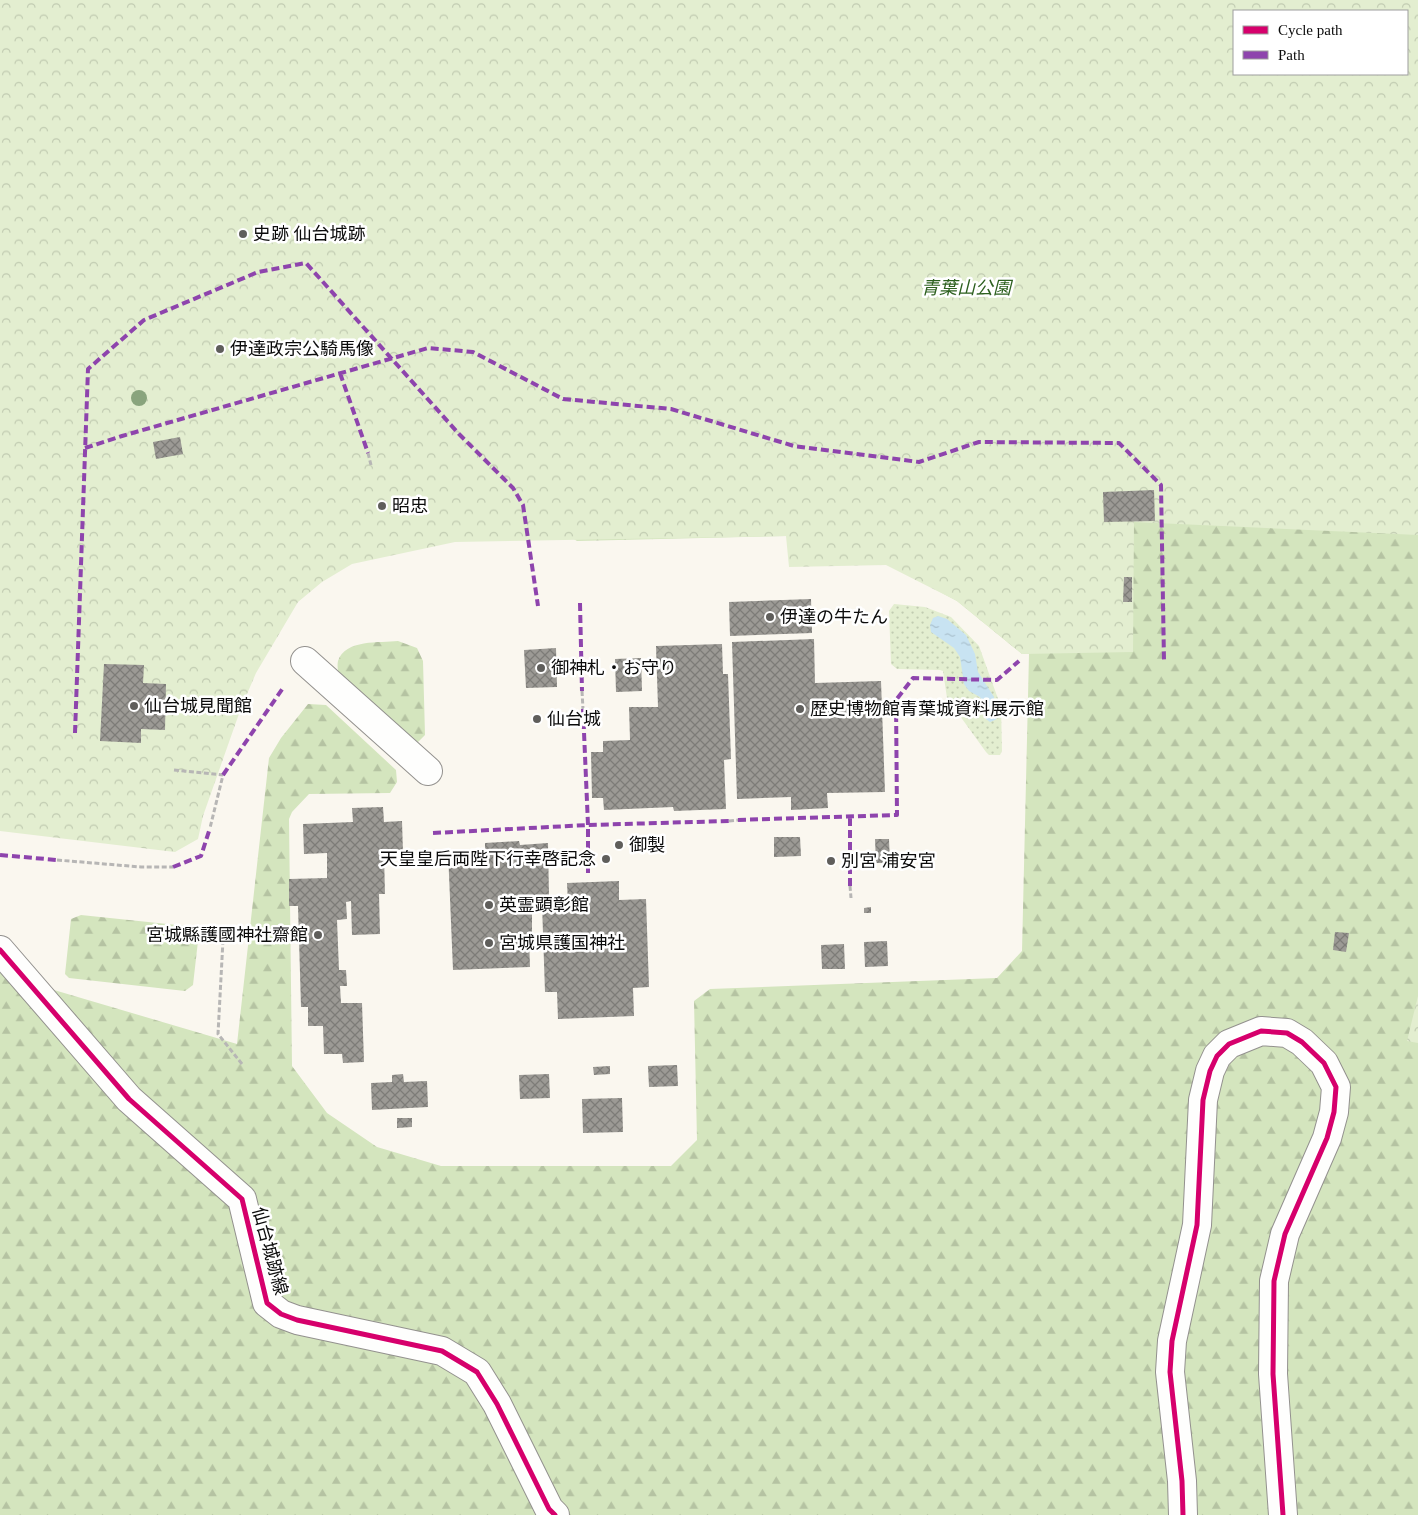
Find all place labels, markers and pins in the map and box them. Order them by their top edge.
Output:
place label: 史跡 仙台城跡 [253,224,366,244]
marker: 史跡 仙台城跡 [237,228,249,240]
place label: 伊達政宗公騎馬像 [230,339,374,359]
marker: 伊達政宗公騎馬像 [214,343,226,355]
place label: 昭忠 [392,496,428,516]
marker: 昭忠 [376,500,388,512]
place label: 伊達の牛たん [780,607,888,627]
marker: 伊達の牛たん [764,611,776,623]
place label: 御神札・お守り [551,658,677,678]
marker: 御神札・お守り [535,662,547,674]
place label: 仙台城見聞館 [144,696,252,716]
place label: 歴史博物館青葉城資料展示館 [810,699,1044,719]
marker: 仙台城見聞館 [128,700,140,712]
marker: 歴史博物館青葉城資料展示館 [794,703,806,715]
place label: 仙台城 [547,709,601,729]
marker: 仙台城 [531,713,543,725]
place label: 御製 [629,835,665,855]
marker: 御製 [613,839,625,851]
place label: 天皇皇后両陛下行幸啓記念 [380,849,596,869]
place label: 別宮 浦安宮 [841,851,936,871]
marker: 天皇皇后両陛下行幸啓記念 [600,853,612,865]
marker: 別宮 浦安宮 [825,855,837,867]
place label: 英霊顕彰館 [499,895,589,915]
marker: 英霊顕彰館 [483,899,495,911]
place label: 宮城縣護國神社齋館 [146,925,308,945]
marker: 宮城縣護國神社齋館 [312,929,324,941]
place label: 宮城県護国神社 [499,933,625,953]
marker: 宮城県護国神社 [483,937,495,949]

